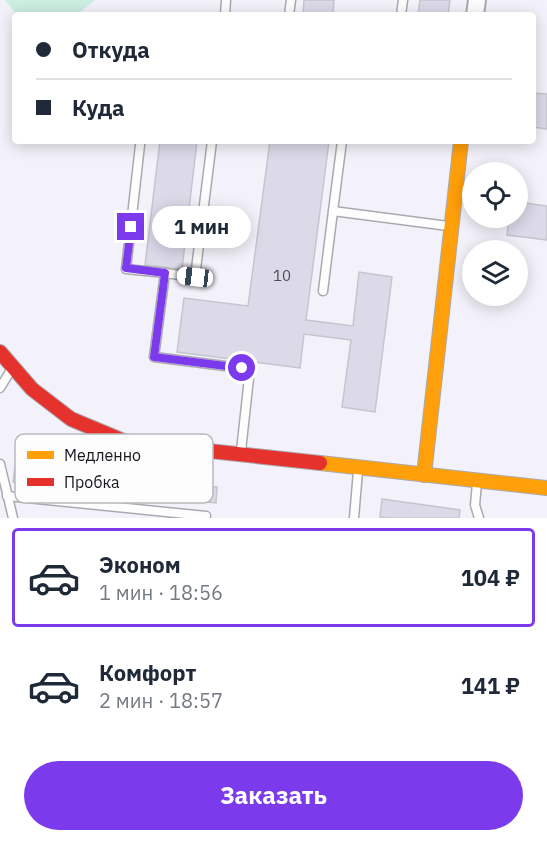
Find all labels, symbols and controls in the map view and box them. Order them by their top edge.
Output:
text: Откуда [72,35,150,64]
text: Куда [72,93,125,122]
map controls [462,162,528,306]
button: locate [462,162,528,228]
callout: 1 мин [152,206,251,248]
route end [117,213,144,240]
text: 1 мин [174,213,229,240]
button: layers [462,240,528,306]
car [176,266,214,288]
house number: 10 [273,266,291,285]
route start [228,354,255,381]
legend [15,434,213,503]
text: Медленно [64,445,141,465]
text: Пробка [64,472,120,492]
text: Эконом [99,550,181,579]
icon: car [27,551,81,605]
text: 104 ₽ [461,563,520,592]
text: 1 мин · 18:56 [99,579,223,606]
text: Комфорт [99,658,196,687]
icon: car [27,659,81,713]
text: 141 ₽ [461,671,520,700]
text: 2 мин · 18:57 [99,687,223,714]
button: Заказать [24,761,523,830]

